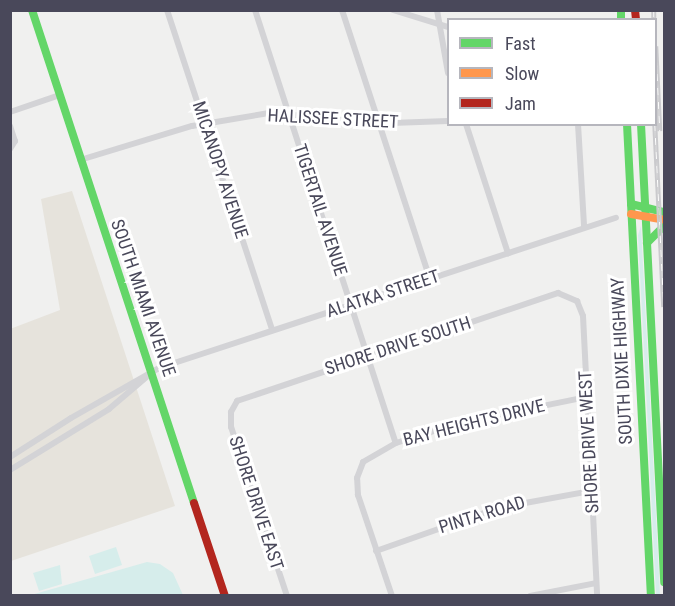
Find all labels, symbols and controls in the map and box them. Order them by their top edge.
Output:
legend [447,18,657,126]
text: Fast [505,33,536,54]
text: Slow [505,63,539,84]
text: Jam [505,93,536,114]
street label: MICANOPY AVENUE [188,99,252,241]
street label: HALISSEE STREET [267,105,399,133]
street label: TIGERTAIL AVENUE [288,141,352,279]
street label: SOUTH MIAMI AVENUE [106,217,180,379]
street label: ALATKA STREET [324,266,442,322]
street label: SOUTH DIXIE HIGHWAY [607,277,637,445]
street label: SHORE DRIVE SOUTH [322,312,474,380]
street label: SHORE DRIVE WEST [574,370,604,514]
street label: BAY HEIGHTS DRIVE [401,395,547,451]
street label: SHORE DRIVE EAST [224,433,288,573]
street label: PINTA ROAD [436,492,528,538]

